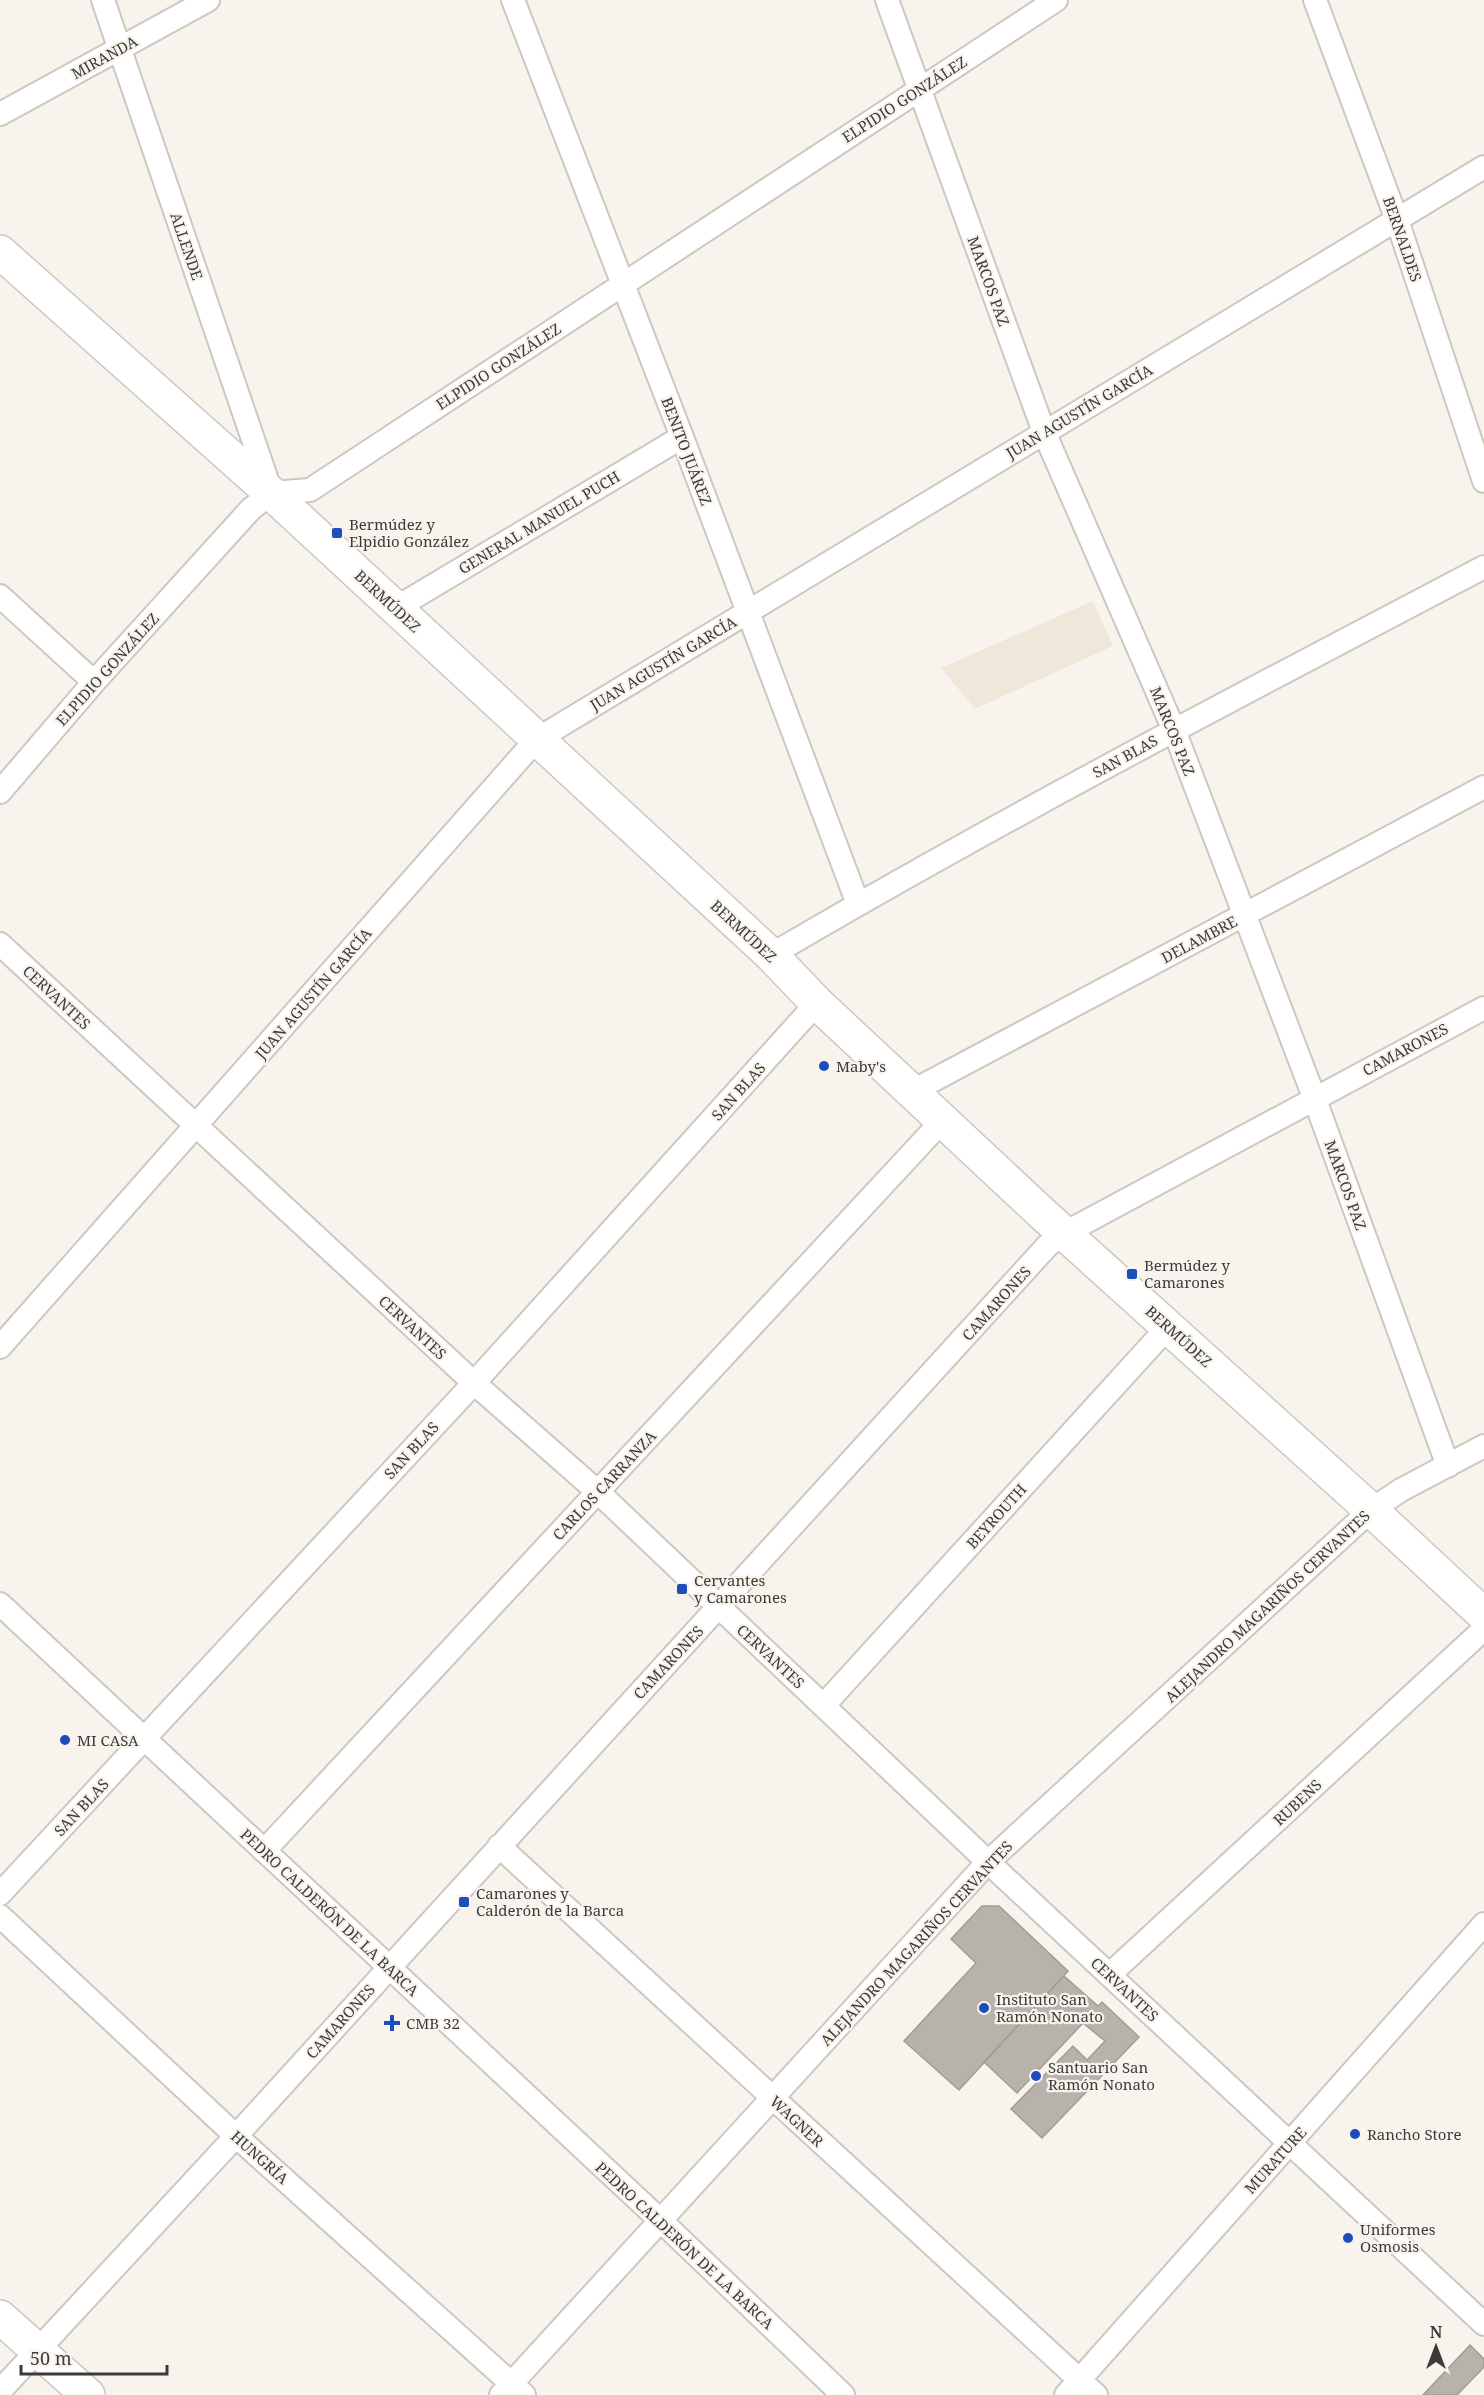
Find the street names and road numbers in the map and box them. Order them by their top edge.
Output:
street label: MIRANDA [67,30,141,83]
street label: ELPIDIO GONZÁLEZ [838,51,970,147]
street label: BERNALDES [1379,194,1427,284]
street label: ALLENDE [166,210,208,282]
street label: MARCOS PAZ [963,233,1015,329]
street label: ELPIDIO GONZÁLEZ [432,318,564,414]
street label: JUAN AGUSTÍN GARCÍA [1001,359,1156,463]
street label: BENITO JUÁREZ [657,394,717,508]
street label: GENERAL MANUEL PUCH [455,466,623,578]
street label: BERMÚDEZ [351,565,425,637]
street label: ELPIDIO GONZÁLEZ [51,608,163,730]
street label: JUAN AGUSTÍN GARCÍA [585,611,740,715]
street label: MARCOS PAZ [1146,684,1200,779]
street label: SAN BLAS [1089,730,1161,782]
street label: BERMÚDEZ [707,895,781,967]
street label: DELAMBRE [1158,911,1240,967]
street label: JUAN AGUSTÍN GARCÍA [250,923,376,1064]
street label: CERVANTES [19,960,95,1034]
street label: CAMARONES [1359,1018,1451,1080]
street label: SAN BLAS [707,1058,769,1124]
street label: MARCOS PAZ [1320,1137,1372,1233]
street label: CAMARONES [957,1261,1035,1345]
street label: CERVANTES [375,1290,451,1364]
street label: BERMÚDEZ [1141,1301,1217,1371]
street label: SAN BLAS [379,1417,443,1483]
street label: CARLOS CARRANZA [548,1426,660,1544]
street label: BEYROUTH [962,1479,1031,1553]
street label: ALEJANDRO MAGARIÑOS CERVANTES [1160,1505,1374,1707]
street label: CERVANTES [733,1619,809,1693]
street label: CAMARONES [629,1621,707,1703]
street label: SAN BLAS [49,1774,113,1840]
street label: RUBENS [1269,1774,1325,1830]
street label: PEDRO CALDERÓN DE LA BARCA [237,1824,424,2000]
street label: ALEJANDRO MAGARIÑOS CERVANTES [815,1836,1017,2050]
street label: CERVANTES [1087,1952,1163,2026]
street label: CAMARONES [301,1979,379,2063]
street label: WAGNER [766,2091,828,2151]
street label: MURATURE [1240,2122,1310,2198]
street label: HUNGRÍA [227,2126,293,2188]
street label: PEDRO CALDERÓN DE LA BARCA [592,2157,779,2333]

